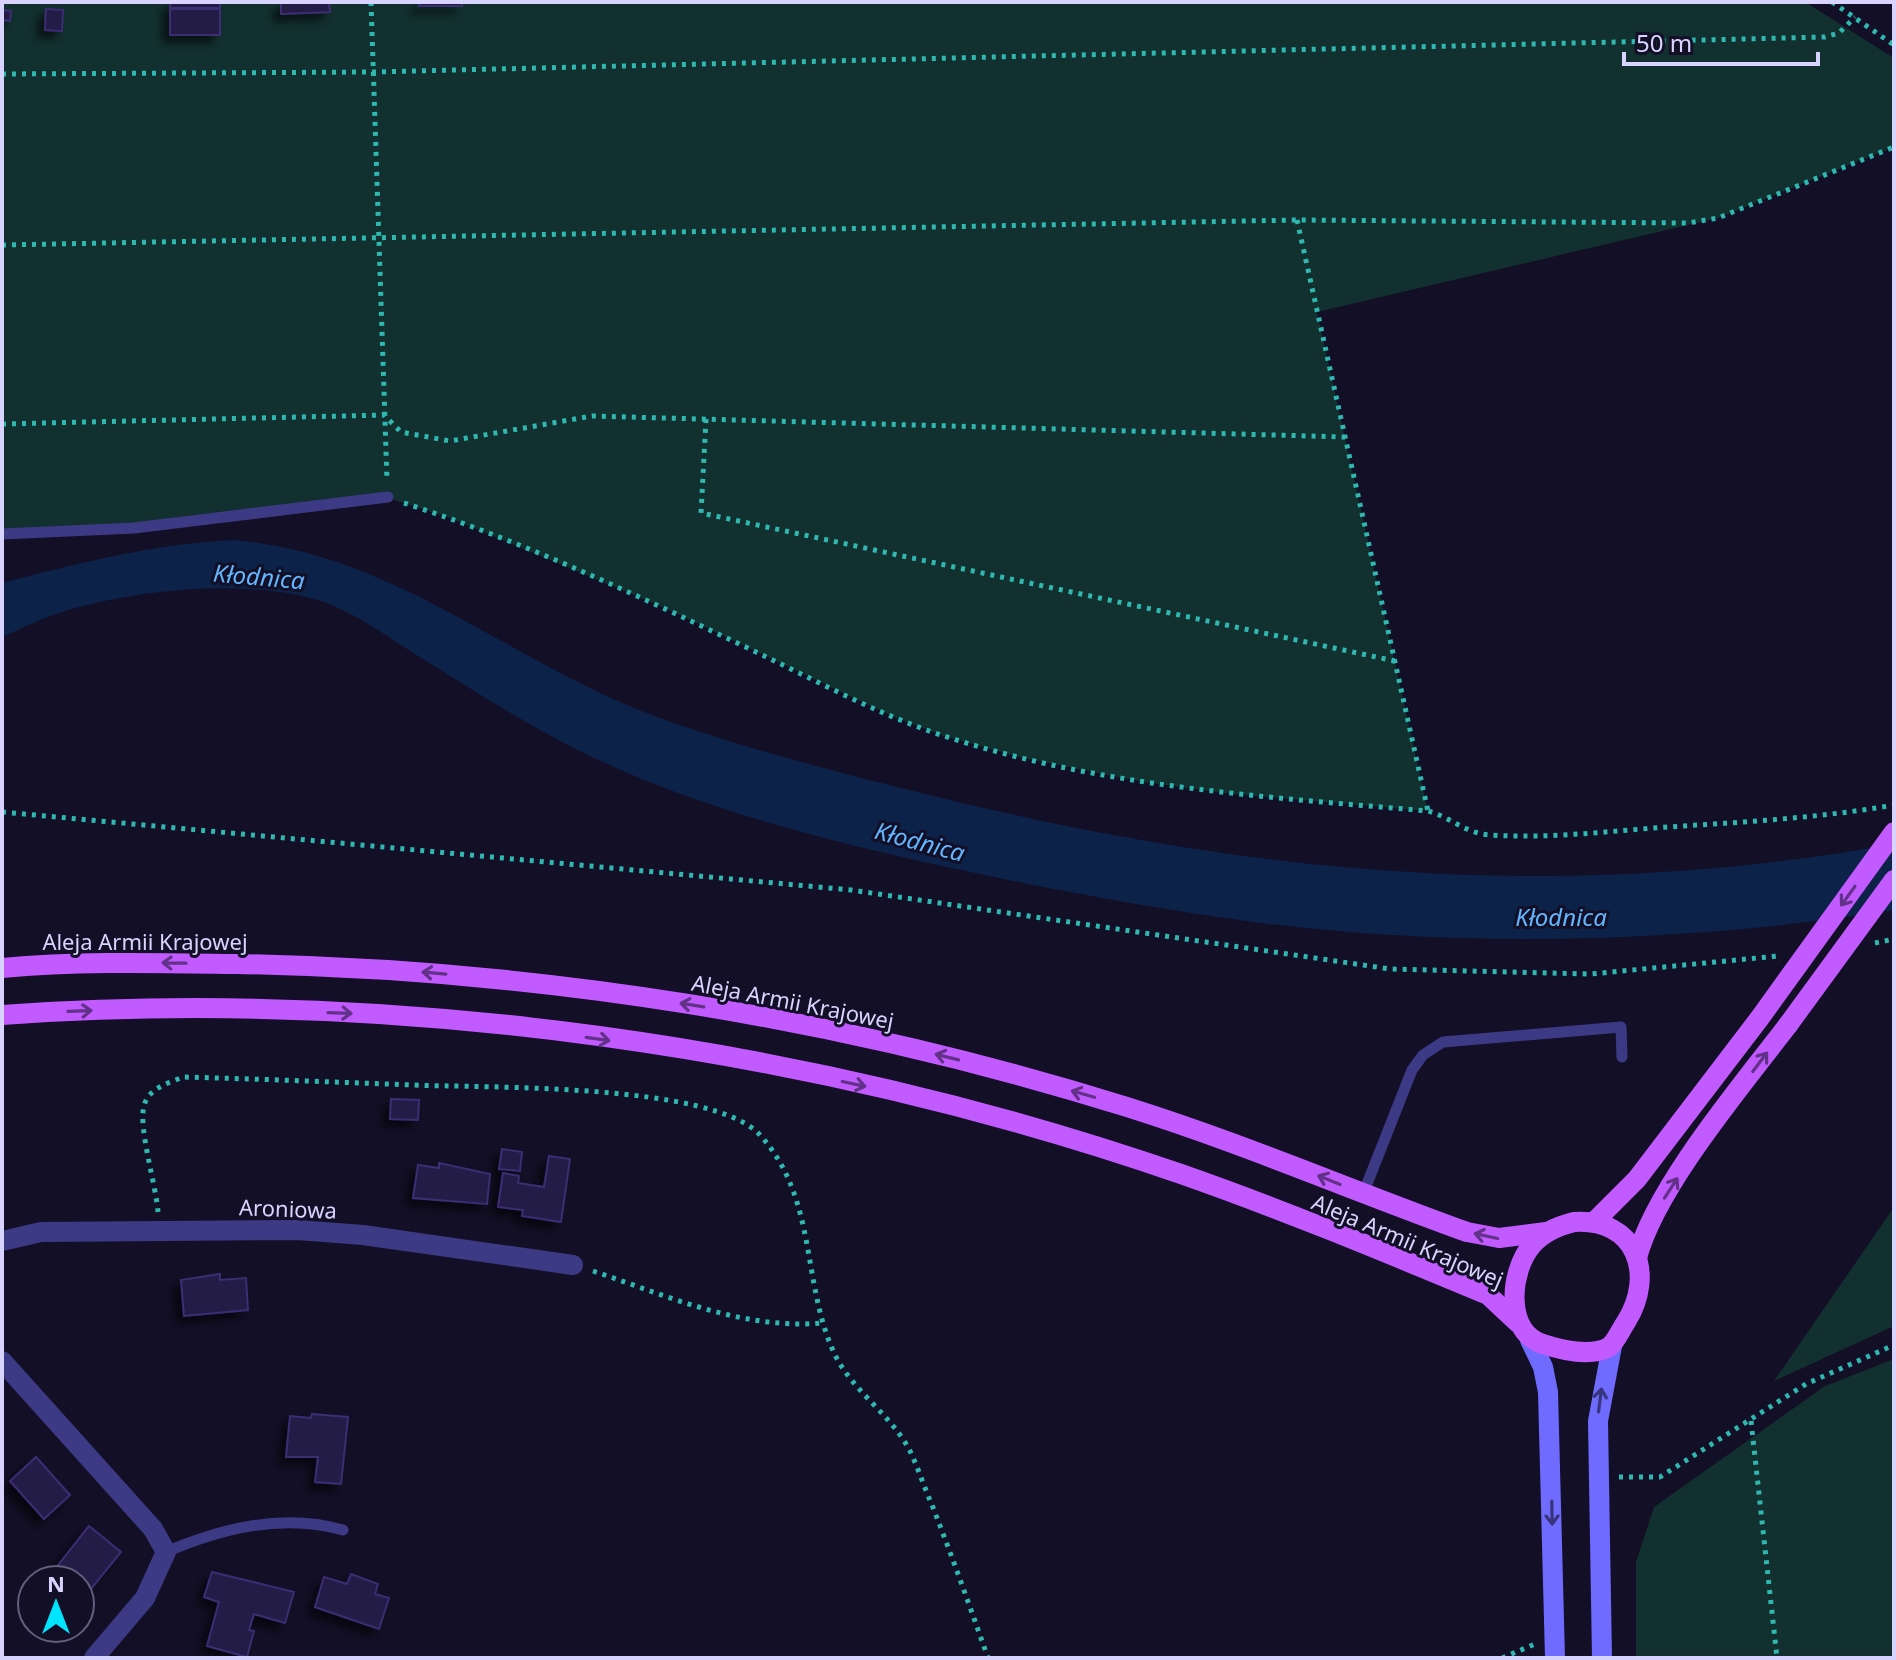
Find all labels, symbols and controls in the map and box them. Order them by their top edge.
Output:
scale bar [1624,16,1818,66]
text: 50 m [1636,26,1692,59]
water label: Kłodnica [212,556,306,596]
water label: Kłodnica [871,813,969,869]
one-way arrow [1840,884,1856,906]
water label: Kłodnica [1515,900,1607,933]
street label: Aleja Armii Krajowej [42,926,248,956]
one-way arrow [161,955,188,971]
one-way arrow [421,965,448,980]
street label: Aleja Armii Krajowej [689,967,897,1035]
one-way arrow [680,997,705,1012]
one-way arrow [66,1004,93,1019]
one-way arrow [326,1006,353,1021]
one-way arrow [585,1032,611,1047]
one-way arrow [934,1049,960,1064]
one-way arrow [1751,1052,1768,1073]
one-way arrow [841,1077,867,1092]
one-way arrow [1071,1086,1097,1101]
one-way arrow [1317,1172,1342,1186]
one-way arrow [1663,1177,1679,1200]
street label: Aleja Armii Krajowej [1308,1186,1508,1294]
street label: Aroniowa [239,1191,337,1225]
one-way arrow [1474,1227,1499,1242]
one-way arrow [1593,1388,1608,1413]
one-way arrow [1544,1499,1560,1526]
north arrow [16,1564,96,1644]
text: N [47,1568,65,1598]

